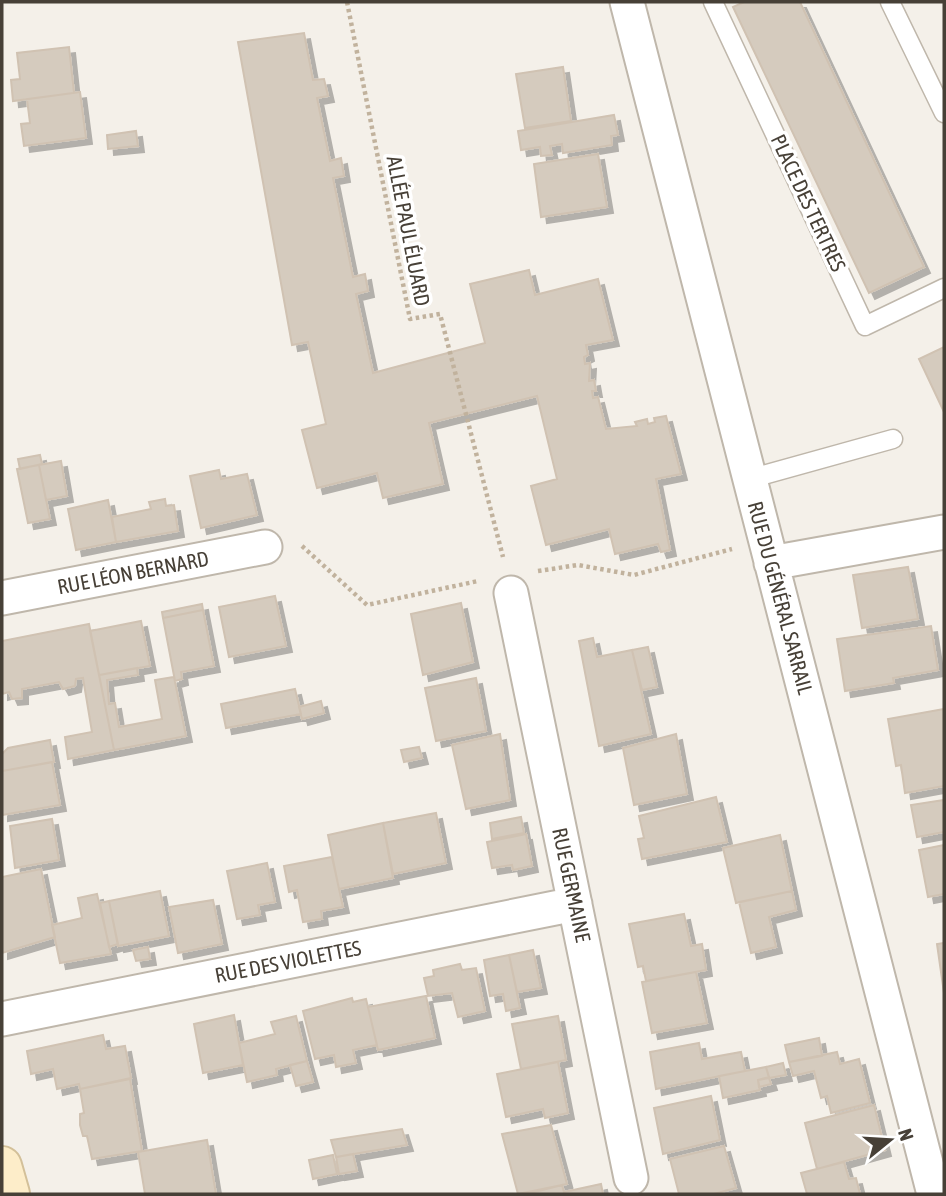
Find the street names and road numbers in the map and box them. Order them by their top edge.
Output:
street label: PLACE DES TERTRES [767,130,851,275]
street label: ALLÉE PAUL ÉLUARD [383,154,435,308]
street label: RUE DU GÉNÉRAL SARRAIL [744,499,818,697]
street label: RUE LÉON BERNARD [55,546,211,598]
street label: RUE GERMAINE [548,825,596,944]
street label: RUE DES VIOLETTES [213,935,363,987]

